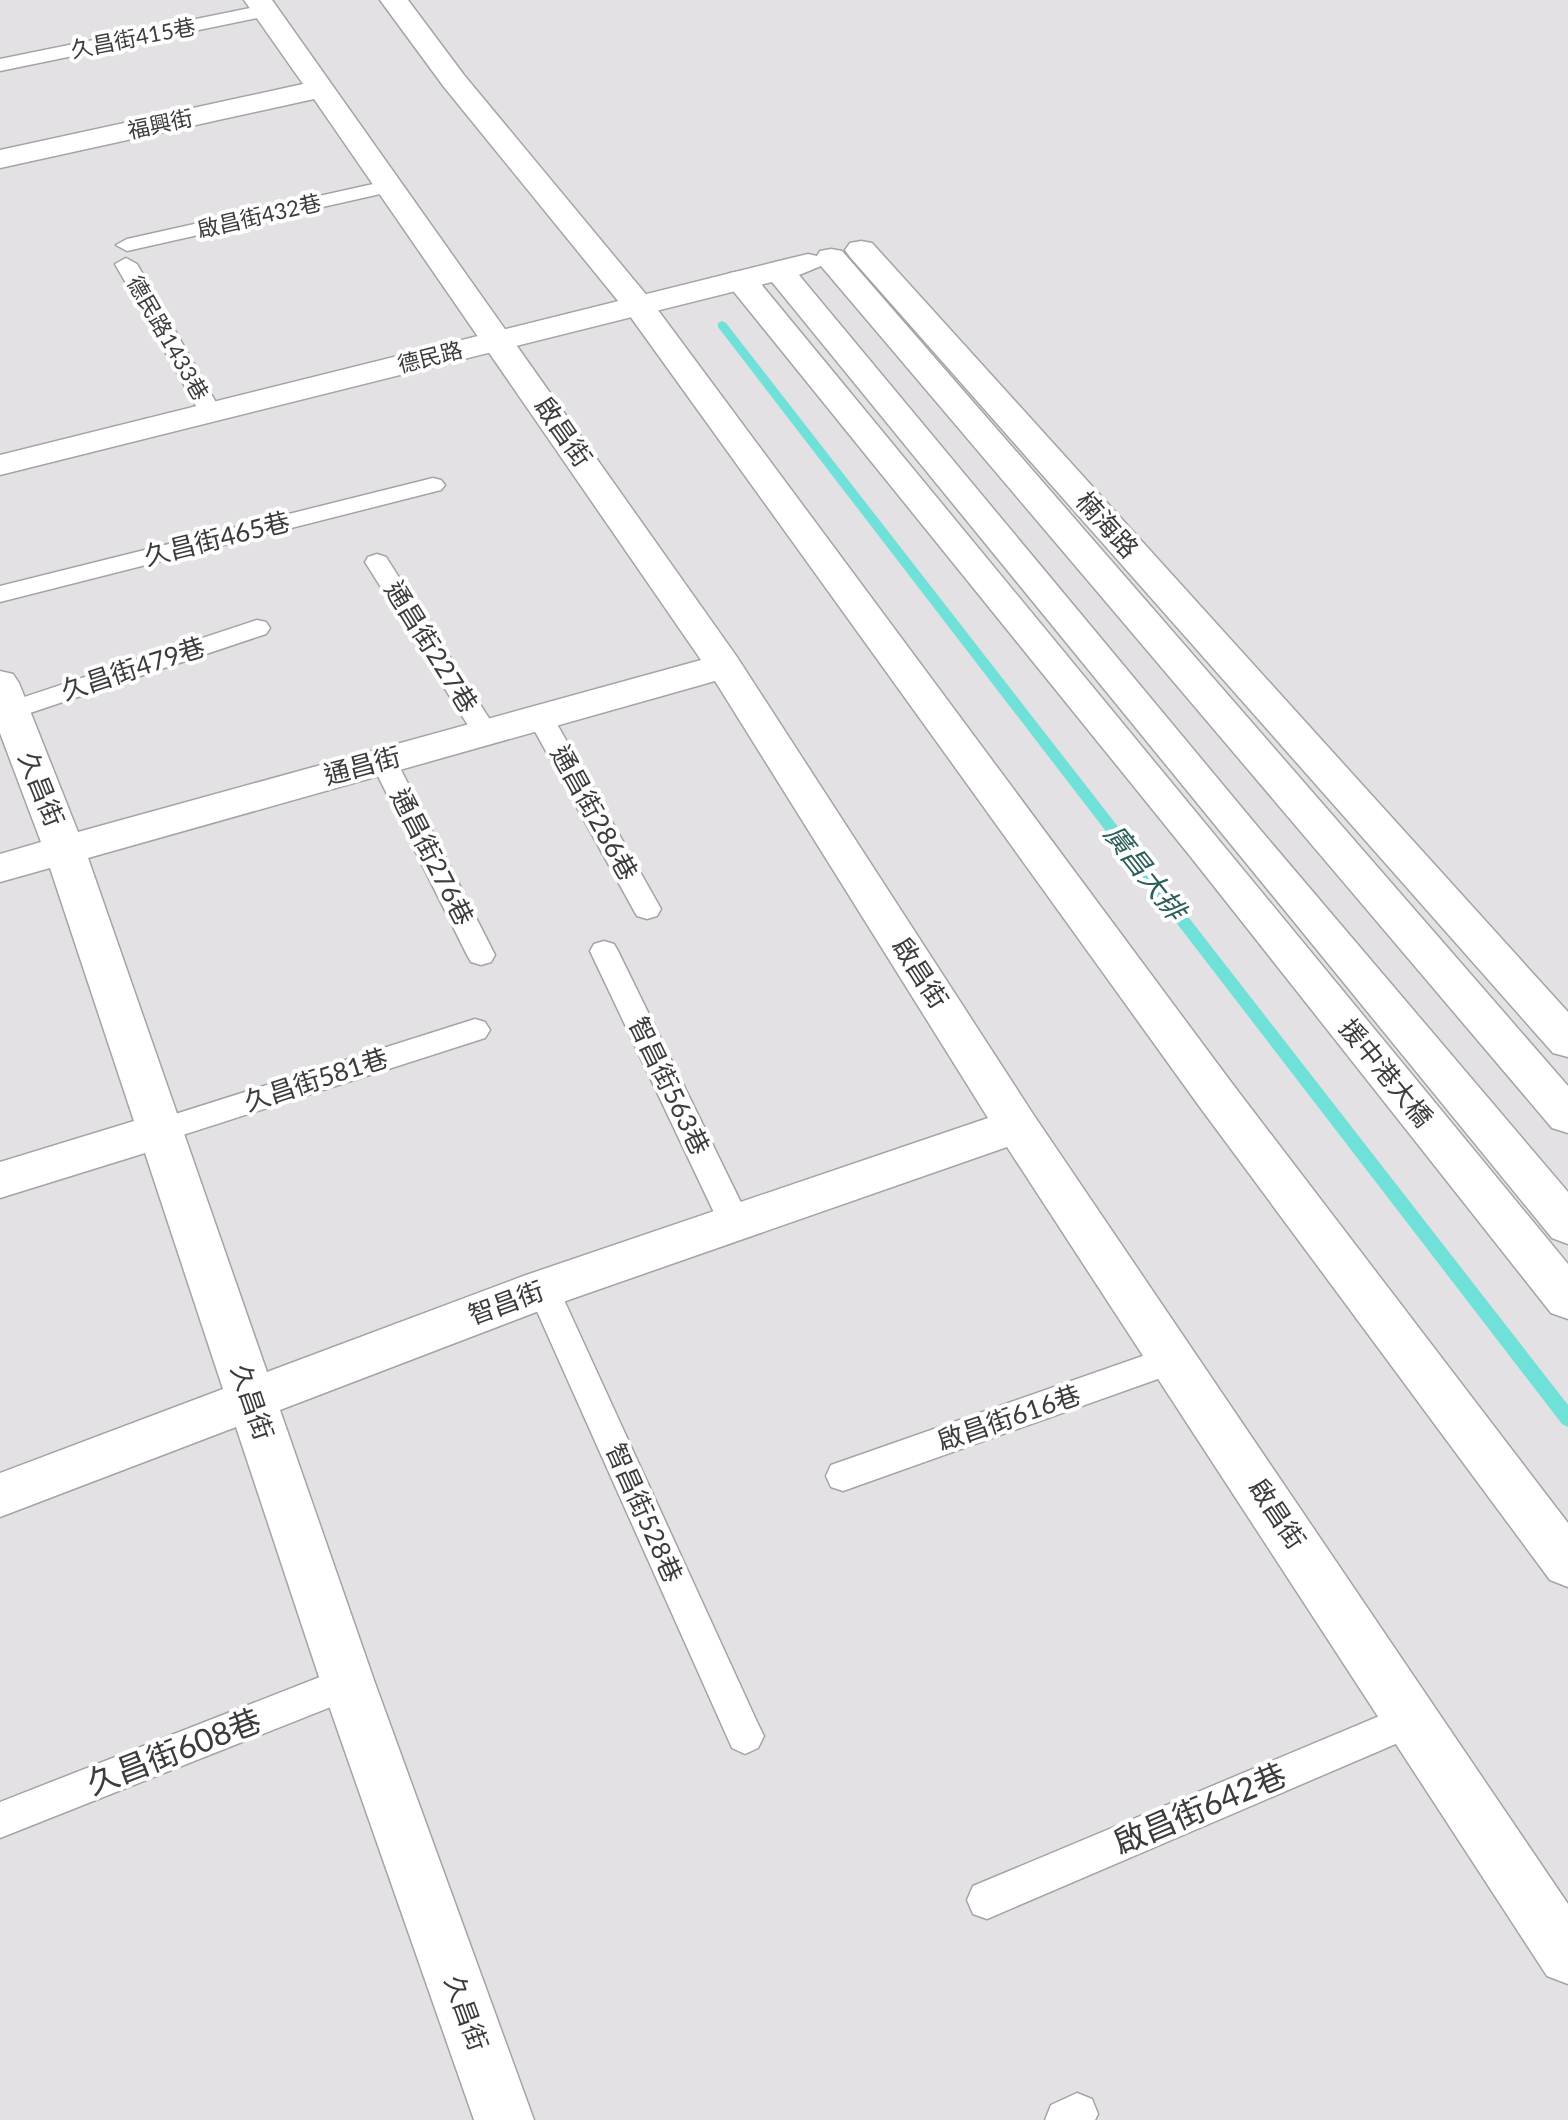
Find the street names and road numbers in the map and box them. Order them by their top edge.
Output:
street label: 久昌街415巷 [68,12,197,63]
street label: 福興街 [125,103,195,144]
street label: 啟昌街432巷 [194,188,323,243]
street label: 德民路1433巷 [122,271,215,405]
street label: 德民路 [395,335,465,378]
street label: 啟昌街 [528,390,599,473]
street label: 楠海路 [1070,485,1146,564]
street label: 久昌街465巷 [140,504,293,572]
street label: 通昌街227巷 [379,575,485,718]
street label: 久昌街479巷 [57,630,209,706]
street label: 通昌街 [320,739,404,791]
street label: 通昌街286巷 [545,739,645,886]
street label: 久昌街 [12,746,71,831]
street label: 通昌街276巷 [385,783,481,930]
street label: 啟昌街 [886,931,956,1014]
street label: 智昌街563巷 [623,1011,717,1160]
street label: 援中港大橋 [1333,1012,1440,1133]
street label: 久昌街581巷 [240,1041,392,1117]
street label: 智昌街 [464,1274,548,1330]
street label: 久昌街 [225,1360,281,1444]
street label: 啟昌街616巷 [933,1378,1084,1456]
street label: 智昌街528巷 [600,1438,690,1587]
street label: 啟昌街 [1243,1472,1313,1555]
street label: 久昌街608巷 [81,1699,266,1802]
street label: 啟昌街642巷 [1107,1754,1292,1861]
street label: 久昌街 [439,1971,495,2055]

